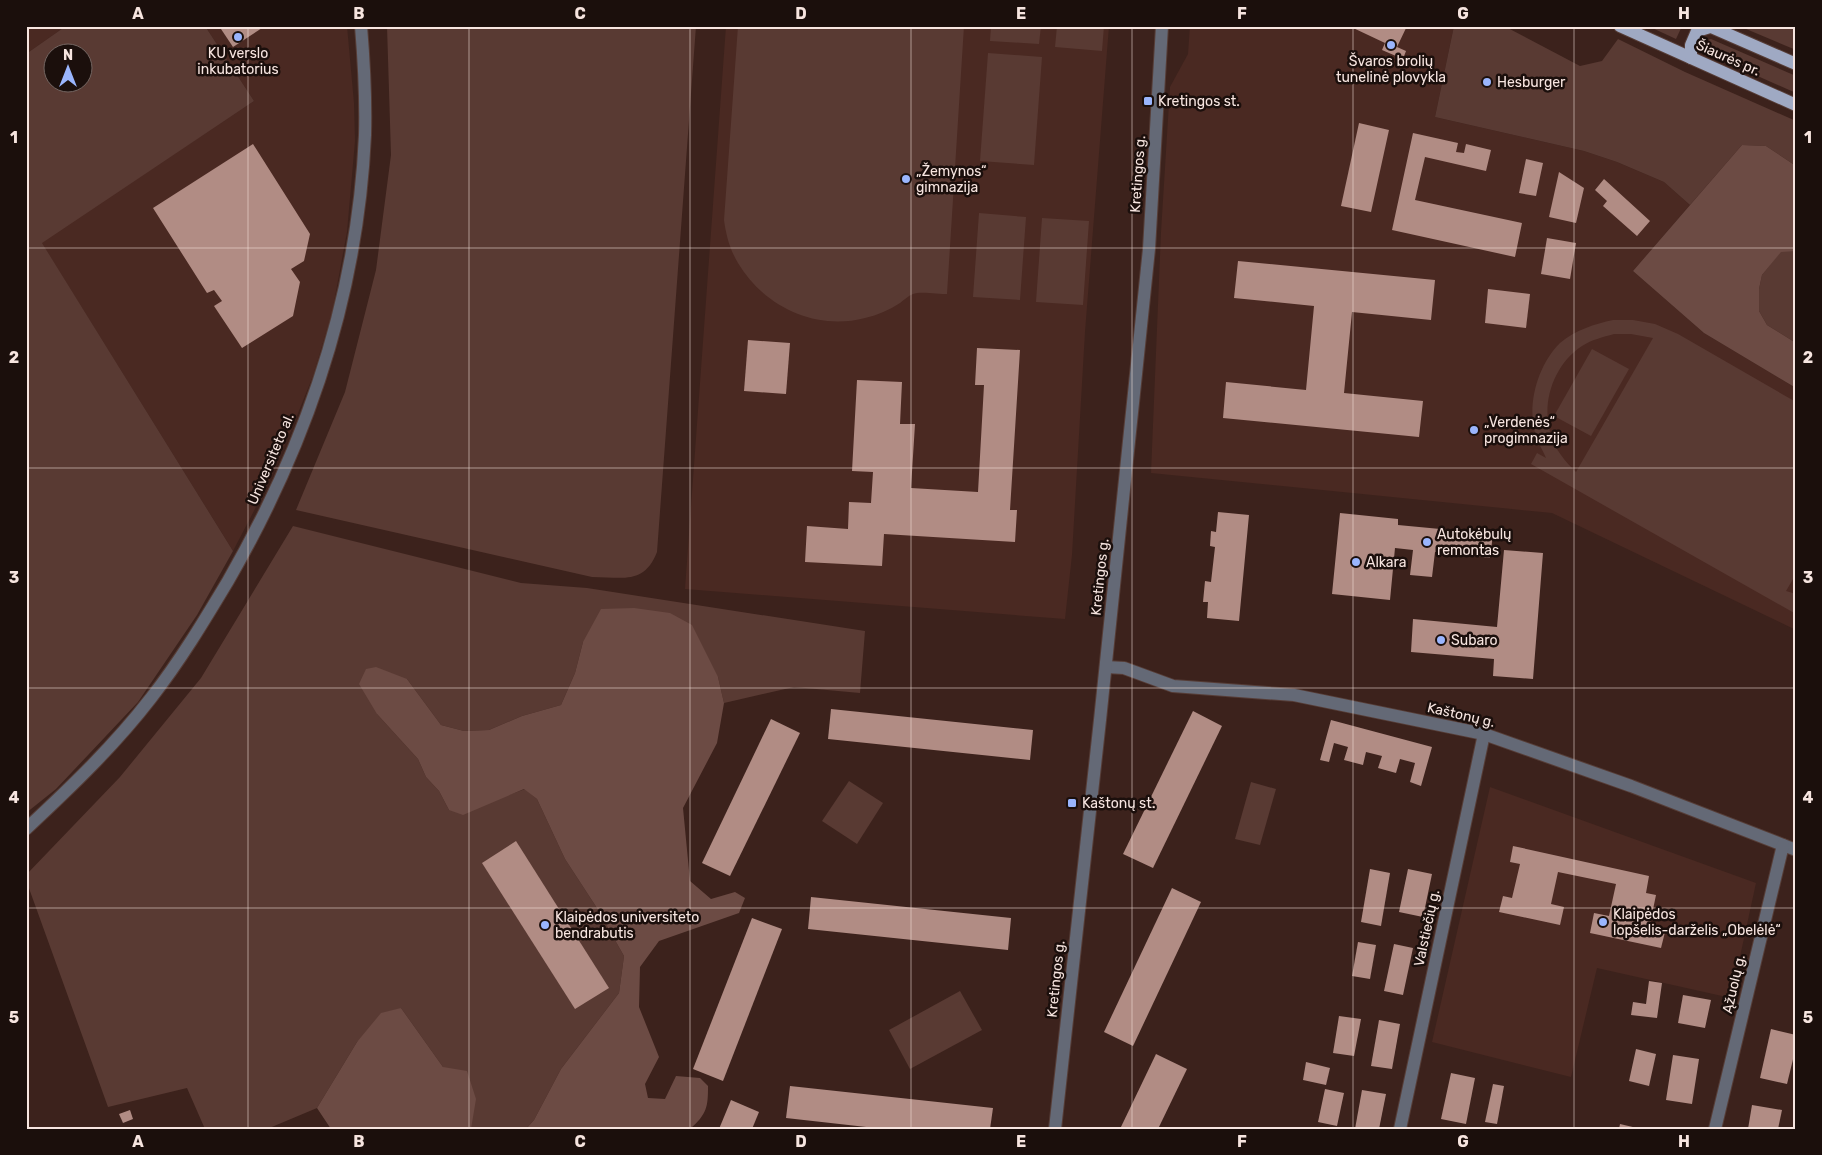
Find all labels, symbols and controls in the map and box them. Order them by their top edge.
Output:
text: A [132,4,144,23]
text: B [353,4,365,23]
text: C [574,4,586,23]
text: D [795,4,807,23]
text: E [1016,4,1026,23]
text: F [1237,4,1247,23]
text: G [1457,4,1469,23]
text: H [1678,4,1690,23]
marker: KU verslo inkubatorius [232,31,244,43]
street label: Šiaurės pr. [1693,35,1763,80]
marker: Švaros brolių tunelinė plovykla [1385,39,1397,51]
north arrow [42,42,92,92]
place label: KU verslo inkubatorius [197,45,279,78]
text: N [63,47,73,64]
place label: Švaros brolių tunelinė plovykla [1336,52,1446,86]
place label: Hesburger [1497,74,1566,91]
marker: Hesburger [1481,76,1493,88]
place label: Kretingos st. [1158,93,1240,110]
marker: Kretingos st. [1142,95,1154,107]
text: 1 [10,128,18,147]
text: 1 [1804,128,1812,147]
street label: Kretingos g. [1127,135,1149,213]
place label: „Žemynos“ gimnazija [916,162,987,196]
marker: „Žemynos“ gimnazija [900,173,912,185]
text: 2 [9,348,19,367]
text: 2 [1803,348,1813,367]
street label: Universiteto al. [244,411,298,507]
place label: „Verdenės“ progimnazija [1484,414,1568,447]
marker: „Verdenės“ progimnazija [1468,424,1480,436]
place label: Autokėbulų remontas [1437,526,1512,559]
marker: Autokėbulų remontas [1421,536,1433,548]
street label: Kretingos g. [1087,538,1113,616]
place label: Alkara [1366,554,1407,571]
marker: Alkara [1350,556,1362,568]
text: 3 [9,568,19,587]
text: 3 [1803,568,1813,587]
place label: Subaro [1451,632,1497,649]
marker: Subaro [1435,634,1447,646]
street label: Kaštonų g. [1426,699,1496,731]
text: 4 [9,788,20,807]
text: 4 [1803,788,1814,807]
place label: Kaštonų st. [1082,795,1155,812]
marker: Kaštonų st. [1066,797,1078,809]
street label: Valstiečių g. [1411,888,1443,968]
place label: Klaipėdos lopšelis-darželis „Obelėlė“ [1613,906,1781,939]
place label: Klaipėdos universiteto bendrabutis [555,909,699,942]
marker: Klaipėdos lopšelis-darželis „Obelėlė“ [1597,916,1609,928]
marker: Klaipėdos universiteto bendrabutis [539,919,551,931]
street label: Kretingos g. [1043,940,1069,1018]
street label: Ąžuolų g. [1719,953,1749,1015]
text: 5 [9,1008,19,1027]
text: 5 [1803,1008,1813,1027]
text: A [132,1132,144,1151]
text: B [353,1132,365,1151]
text: C [574,1132,586,1151]
text: D [795,1132,807,1151]
text: E [1016,1132,1026,1151]
text: F [1237,1132,1247,1151]
text: G [1457,1132,1469,1151]
text: H [1678,1132,1690,1151]

